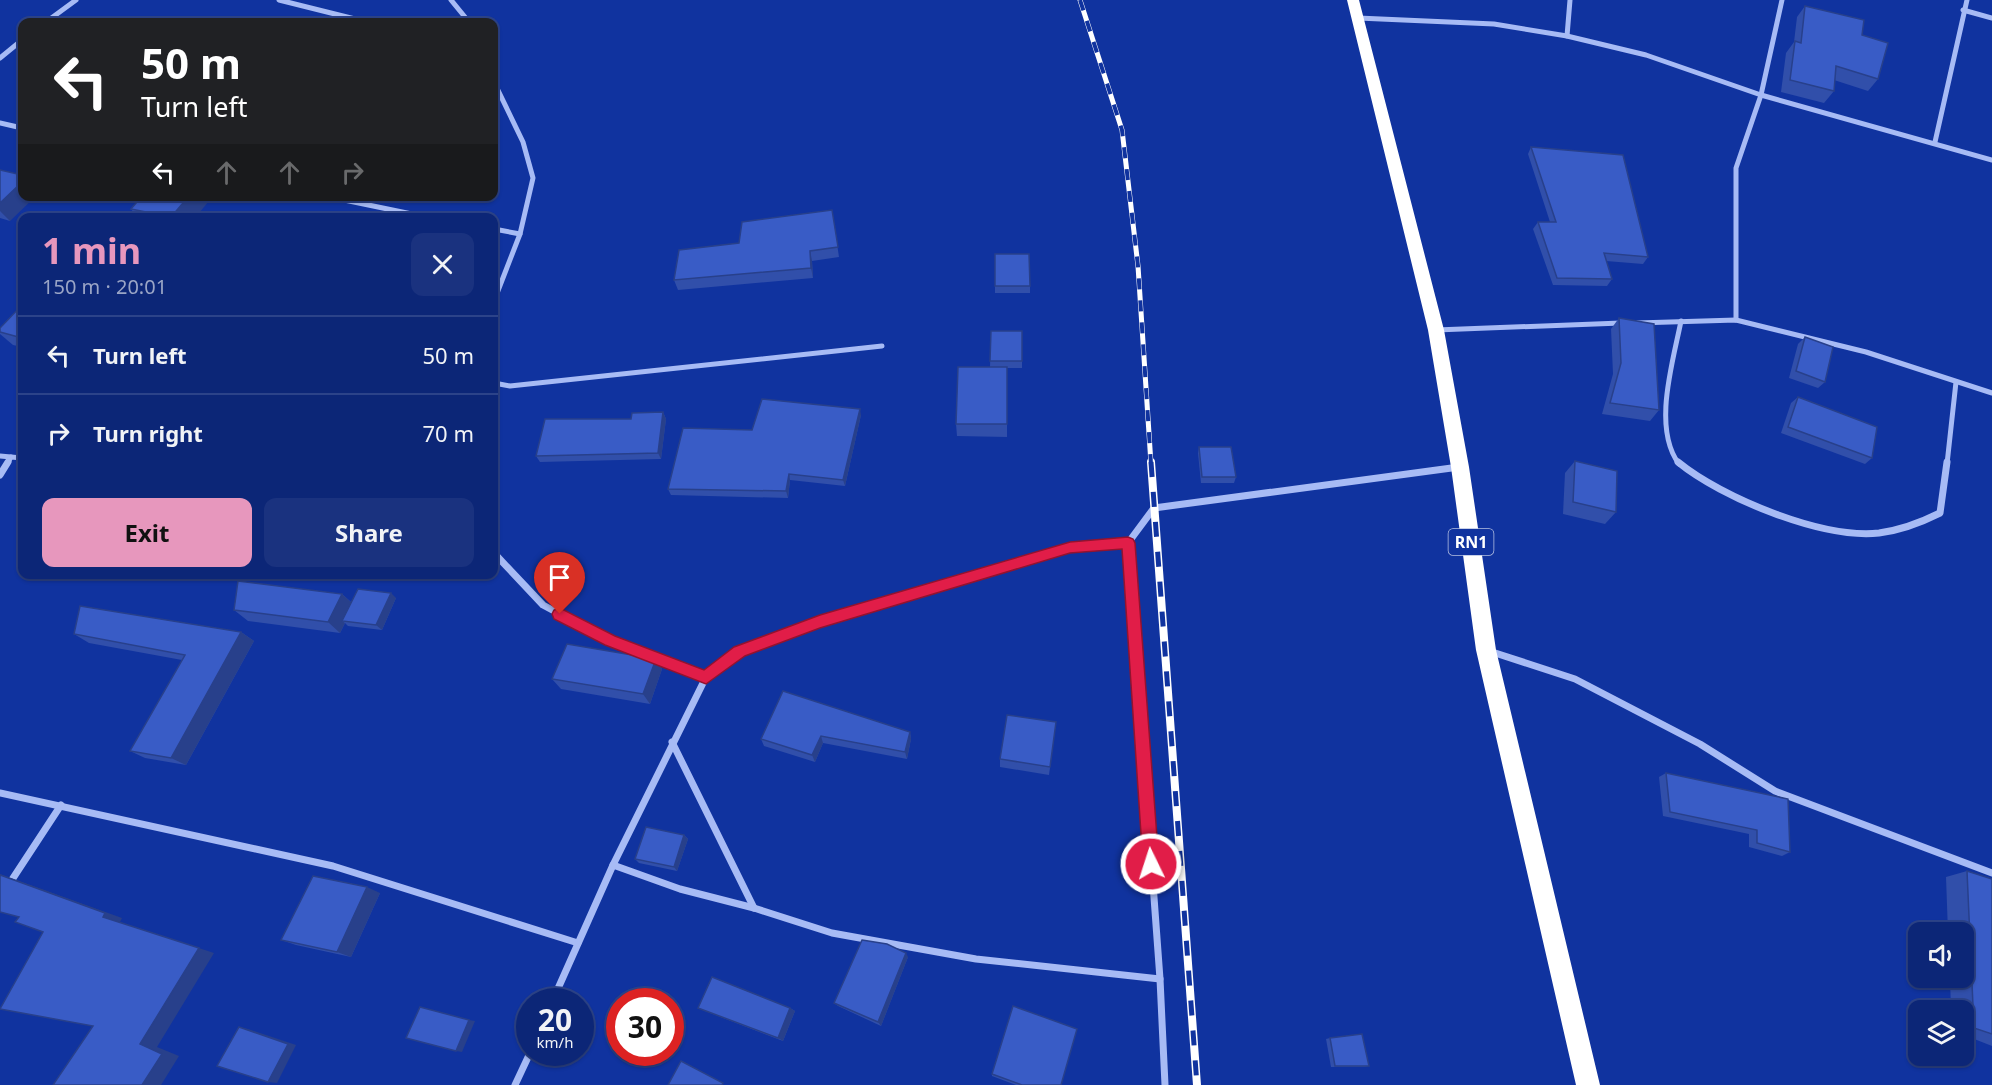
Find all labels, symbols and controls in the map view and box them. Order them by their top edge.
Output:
text: 50 m [141,34,241,91]
icon: left [42,42,120,120]
text: Turn left [141,88,247,125]
icon: left [147,156,180,189]
icon: ahead [210,156,243,189]
icon: ahead [273,156,306,189]
icon: right [336,156,369,189]
text: 1 min [42,226,141,275]
button: close [411,233,474,296]
text: 150 m · 20:01 [42,273,167,300]
icon: left [42,339,75,372]
text: Turn left [93,340,187,370]
text: 50 m [423,340,474,370]
icon: right [42,417,75,450]
text: Turn right [93,418,203,448]
text: 70 m [423,418,474,448]
button: Exit [42,498,252,567]
button: Share [264,498,474,567]
road number: RN1 [1448,529,1494,555]
pin [534,552,585,614]
icon: arrive [543,561,576,594]
position arrow [1119,832,1183,896]
map controls [1908,922,1974,1066]
button: sound [1908,922,1974,988]
speed limit sign: 30 [606,988,684,1066]
text: 20 [538,999,572,1040]
button: layers [1908,1000,1974,1066]
text: km/h [537,1032,573,1052]

